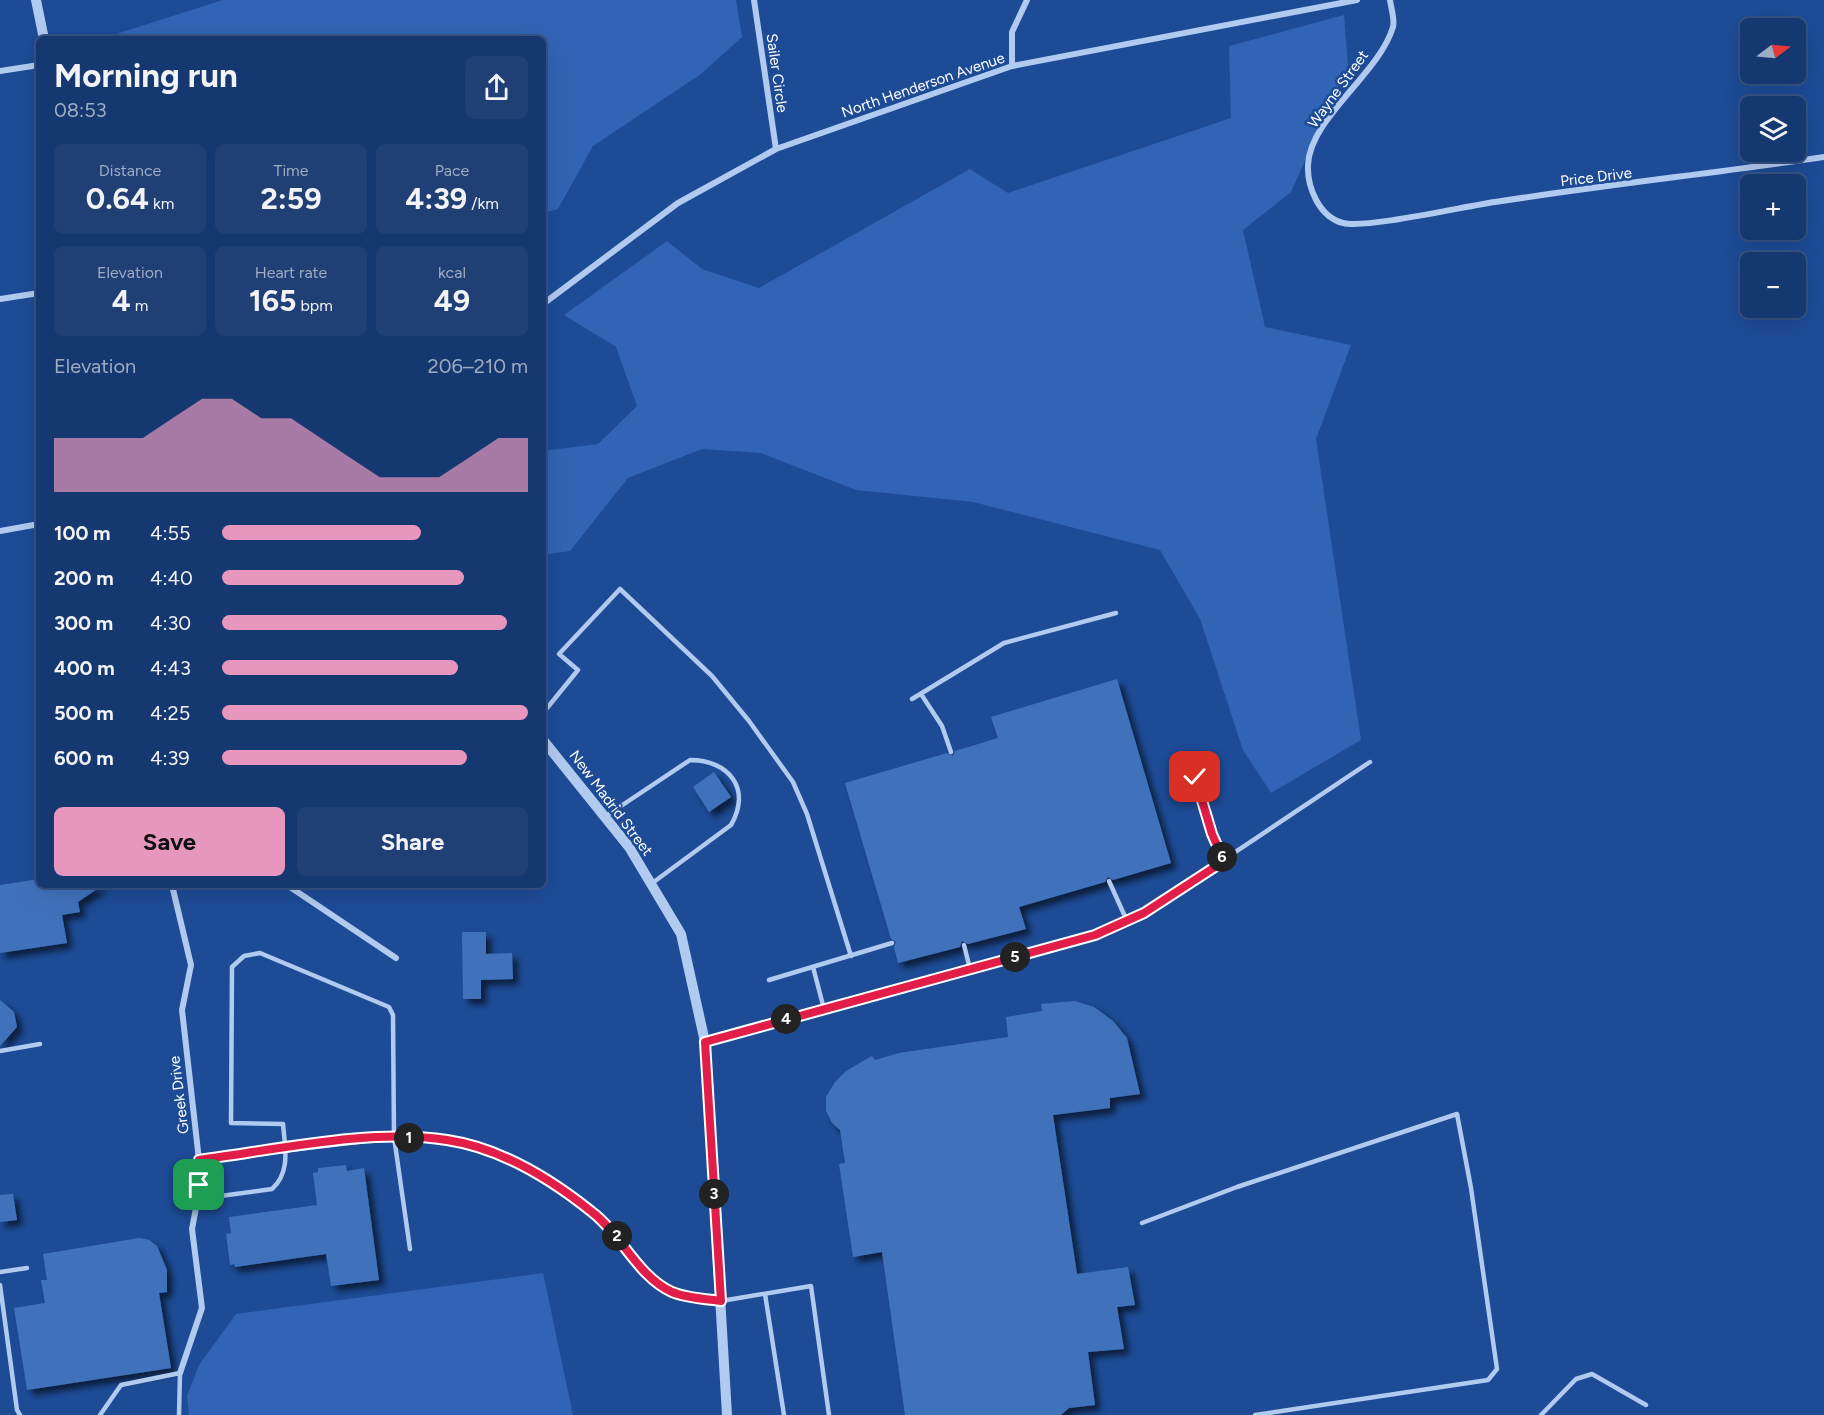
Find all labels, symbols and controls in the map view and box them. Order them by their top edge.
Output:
north arrow [1740,18,1806,84]
map controls [1740,18,1806,318]
street label: Sailer Circle [763,32,791,114]
street label: Wayne Street [1304,46,1372,131]
street label: North Henderson Avenue [839,49,1007,121]
text: Morning run [54,56,238,95]
button: share [465,56,528,119]
button: layers [1740,96,1806,162]
text: 08:53 [54,98,107,122]
text: Distance [99,161,161,180]
text: Time [274,161,308,180]
text: Pace [435,161,469,180]
street label: Price Drive [1559,164,1633,190]
button: + [1740,174,1806,240]
text: 0.64 [86,180,149,217]
text: 2:59 [260,180,322,217]
text: 4:39 [405,180,467,217]
text: km [149,194,174,213]
text: /km [467,194,499,213]
button: − [1740,252,1806,318]
text: Elevation [97,263,163,282]
text: Heart rate [255,263,327,282]
text: kcal [438,263,466,282]
text: 4 [112,282,131,319]
text: 165 [249,282,297,319]
text: 49 [434,282,470,319]
text: m [131,296,148,315]
text: bpm [297,296,333,315]
text: Elevation [54,354,136,378]
text: 206–210 m [427,354,528,378]
text: 100 m [54,521,111,545]
text: 4:55 [150,521,190,545]
text: 200 m [54,566,114,590]
text: 4:40 [150,566,193,590]
text: 300 m [54,611,113,635]
text: 4:30 [150,611,191,635]
text: 400 m [54,656,115,680]
text: 4:43 [150,656,191,680]
text: 500 m [54,701,114,725]
text: 4:25 [150,701,190,725]
text: 600 m [54,746,114,770]
text: 4:39 [150,746,190,770]
street label: New Madrid Street [566,747,657,859]
pin [1169,751,1220,802]
icon: check [1178,760,1211,793]
button: Save [54,807,285,876]
button: Share [297,807,528,876]
pin: 6 [1207,842,1237,872]
text: 6 [1217,847,1227,866]
pin: 5 [1000,942,1030,972]
text: 5 [1010,947,1020,966]
pin: 4 [771,1004,801,1034]
text: 4 [781,1009,791,1028]
street label: Greek Drive [165,1055,193,1135]
pin: 1 [394,1123,424,1153]
text: 1 [406,1128,412,1147]
pin [173,1159,224,1210]
icon: arrive [182,1168,215,1201]
pin: 3 [699,1179,729,1209]
text: 3 [710,1184,718,1203]
pin: 2 [602,1221,632,1251]
text: 2 [612,1226,622,1245]

